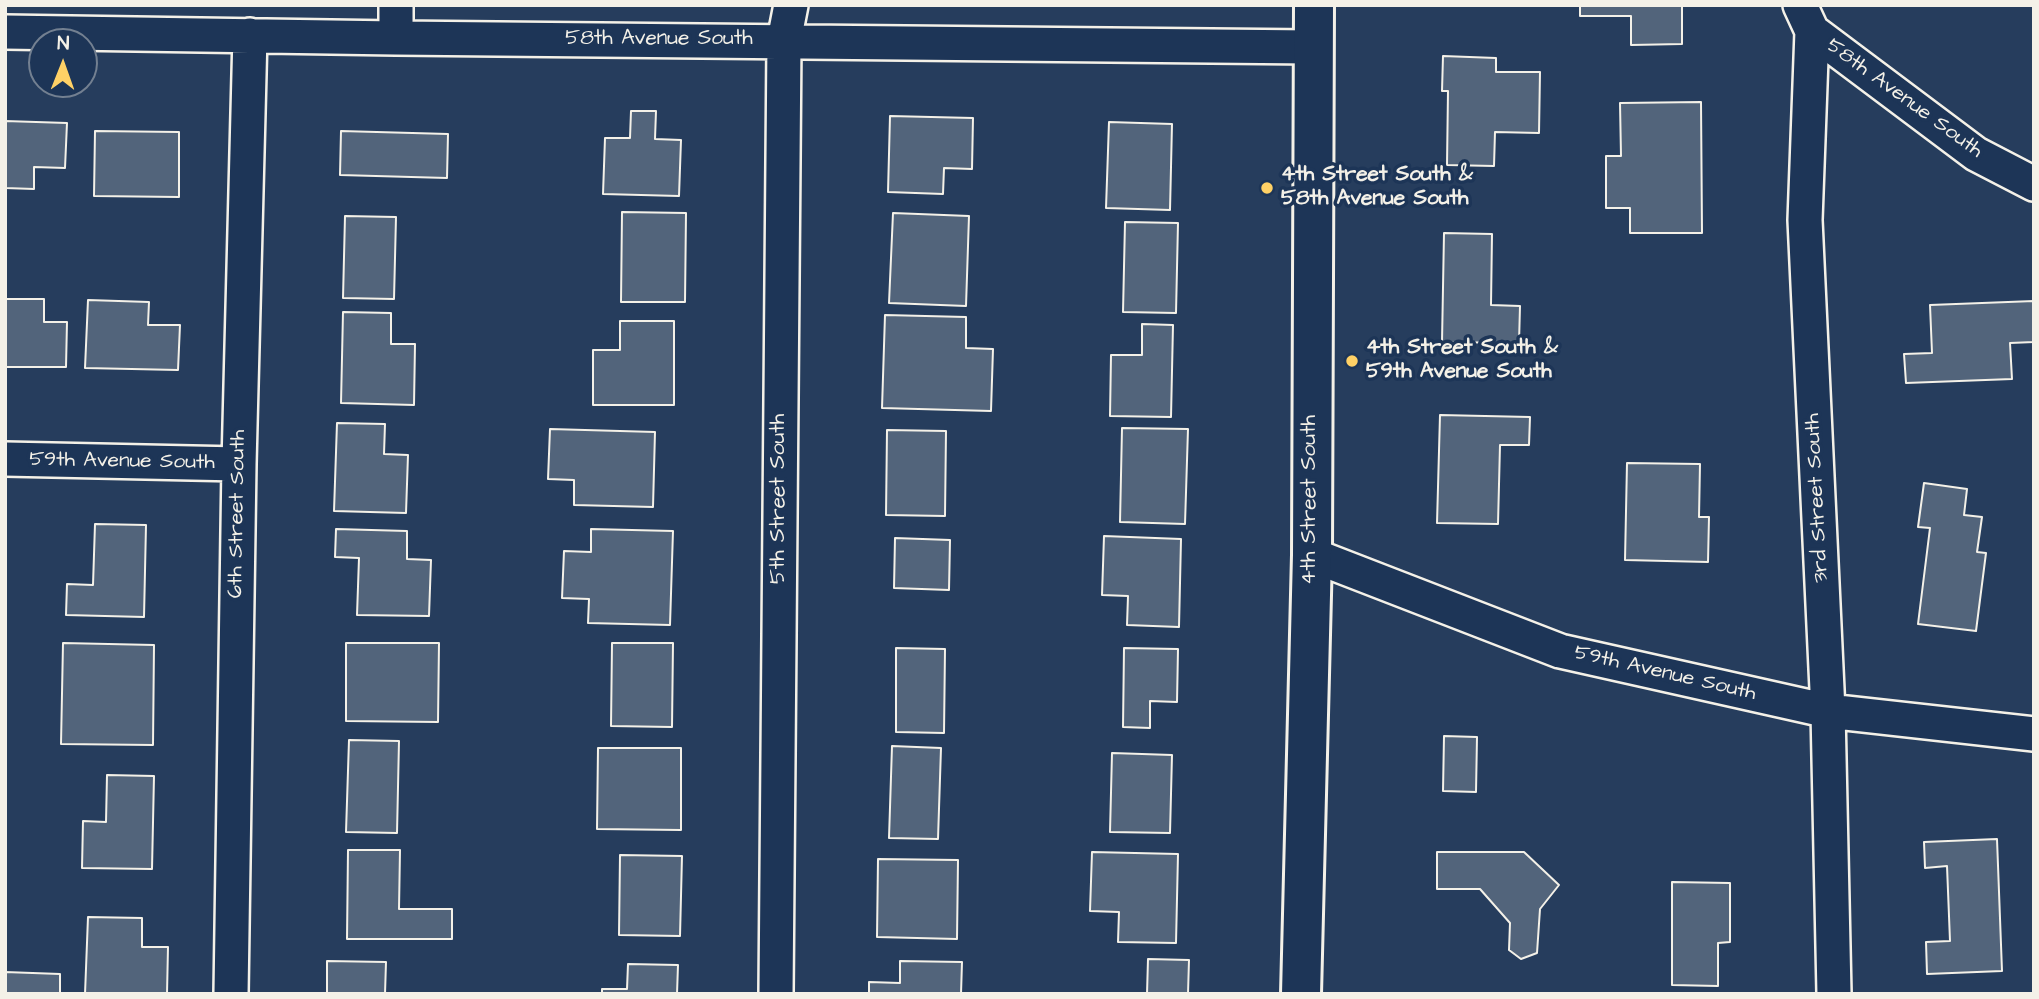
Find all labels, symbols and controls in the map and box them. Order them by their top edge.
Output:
street label: 58th Avenue South [565,27,753,53]
north arrow [28,28,98,98]
text: N [57,30,70,57]
street label: 58th Avenue South [1821,34,1987,164]
place label: 4th Street South & 58th Avenue South [1281,163,1473,213]
marker: 4th Street South & 58th Avenue South [1259,180,1275,196]
place label: 4th Street South & 59th Avenue South [1366,336,1558,386]
marker: 4th Street South & 59th Avenue South [1344,353,1360,369]
street label: 3rd Street South [1801,413,1835,583]
street label: 5th Street South [767,414,793,584]
street label: 4th Street South [1298,415,1324,585]
street label: 6th Street South [224,430,252,598]
street label: 59th Avenue South [29,448,215,476]
street label: 59th Avenue South [1572,641,1758,707]

